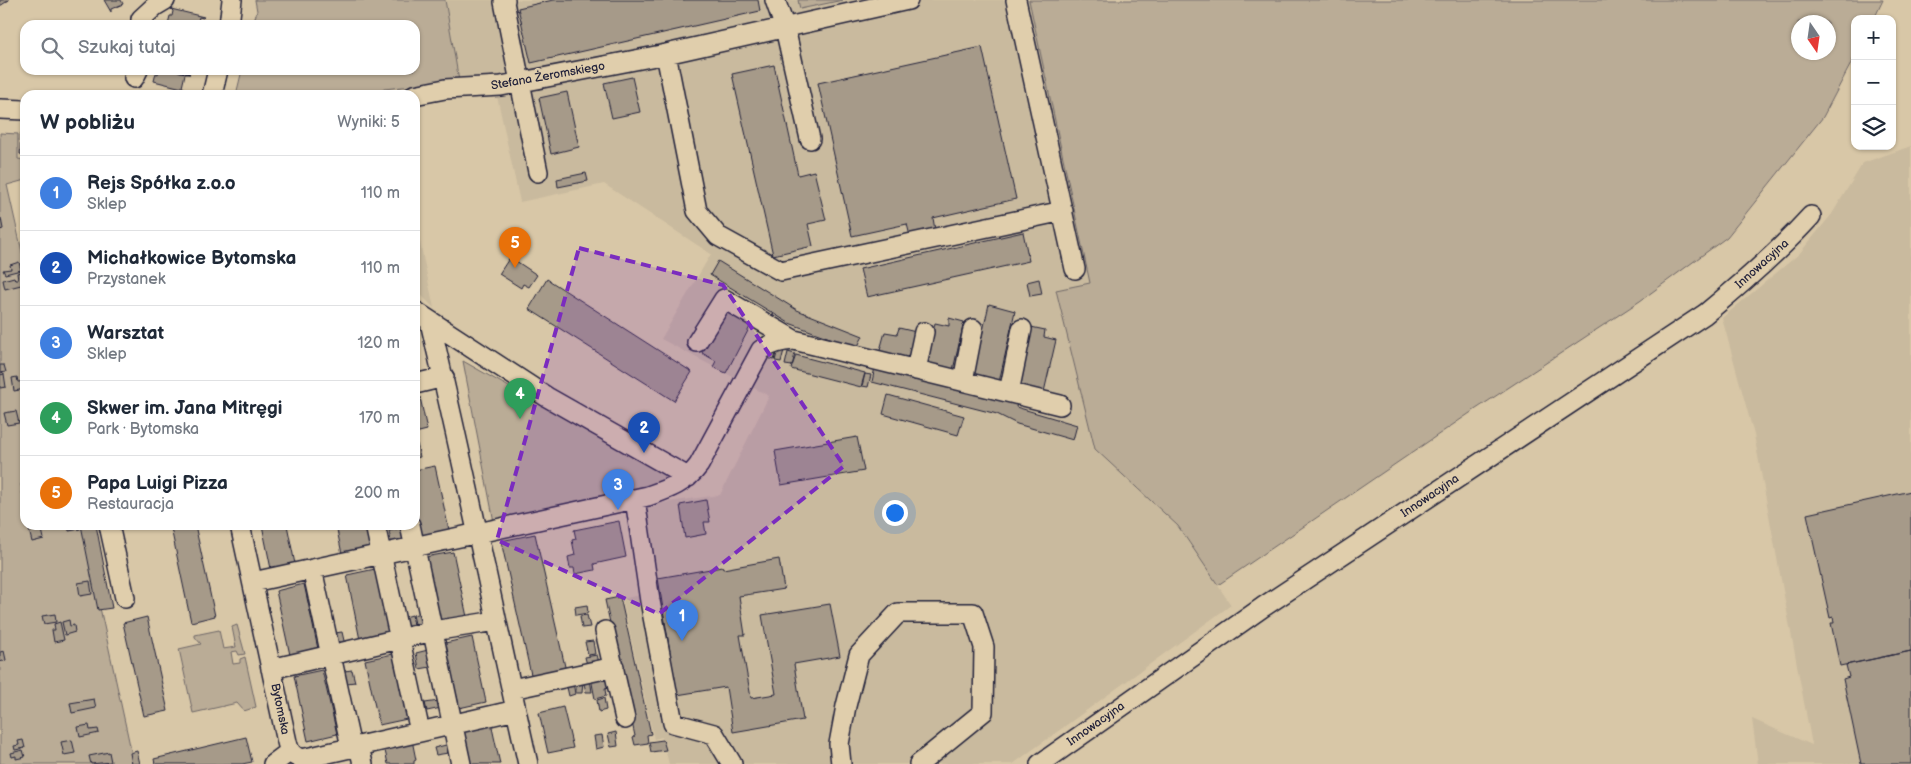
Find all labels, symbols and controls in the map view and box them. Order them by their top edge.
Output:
north arrow [1791,15,1836,60]
map controls [1851,15,1896,150]
button: + [1851,15,1896,60]
search box [20,20,420,75]
icon: search [38,34,66,62]
text: Szukaj tutaj [78,36,175,59]
street label: Stefana Żeromskiego [490,58,606,93]
button: − [1851,60,1896,105]
button: layers [1851,105,1896,150]
text: W pobliżu [40,110,135,135]
text: Wyniki: 5 [337,113,400,132]
text: Rejs Spółka z.o.o [87,172,236,195]
text: 1 [53,184,59,203]
text: 110 m [361,184,400,203]
text: Sklep [87,195,127,214]
pin: 5 [499,227,531,268]
street label: Innowacyjna [1732,236,1792,292]
text: Michałkowice Bytomska [87,247,296,270]
text: 2 [51,259,61,278]
text: 110 m [361,259,400,278]
text: Przystanek [87,270,166,289]
text: Warsztat [87,322,164,345]
text: 3 [51,334,61,353]
text: 120 m [357,334,400,353]
text: Sklep [87,345,127,364]
pin: 4 [504,378,536,419]
text: Skwer im. Jana Mitręgi [87,397,282,420]
text: 4 [51,409,61,428]
text: 170 m [359,409,400,428]
pin: 2 [628,412,660,453]
text: Park · Bytomska [87,420,199,439]
pin: 3 [602,469,634,510]
street label: Innowacyjna [1398,471,1462,521]
text: Papa Luigi Pizza [87,472,228,495]
text: 5 [51,484,61,503]
text: 200 m [354,484,400,503]
text: Restauracja [87,495,174,514]
your location [882,500,908,526]
pin: 1 [666,600,698,641]
street label: Bytomska [267,682,293,736]
street label: Innowacyjna [1064,699,1128,749]

